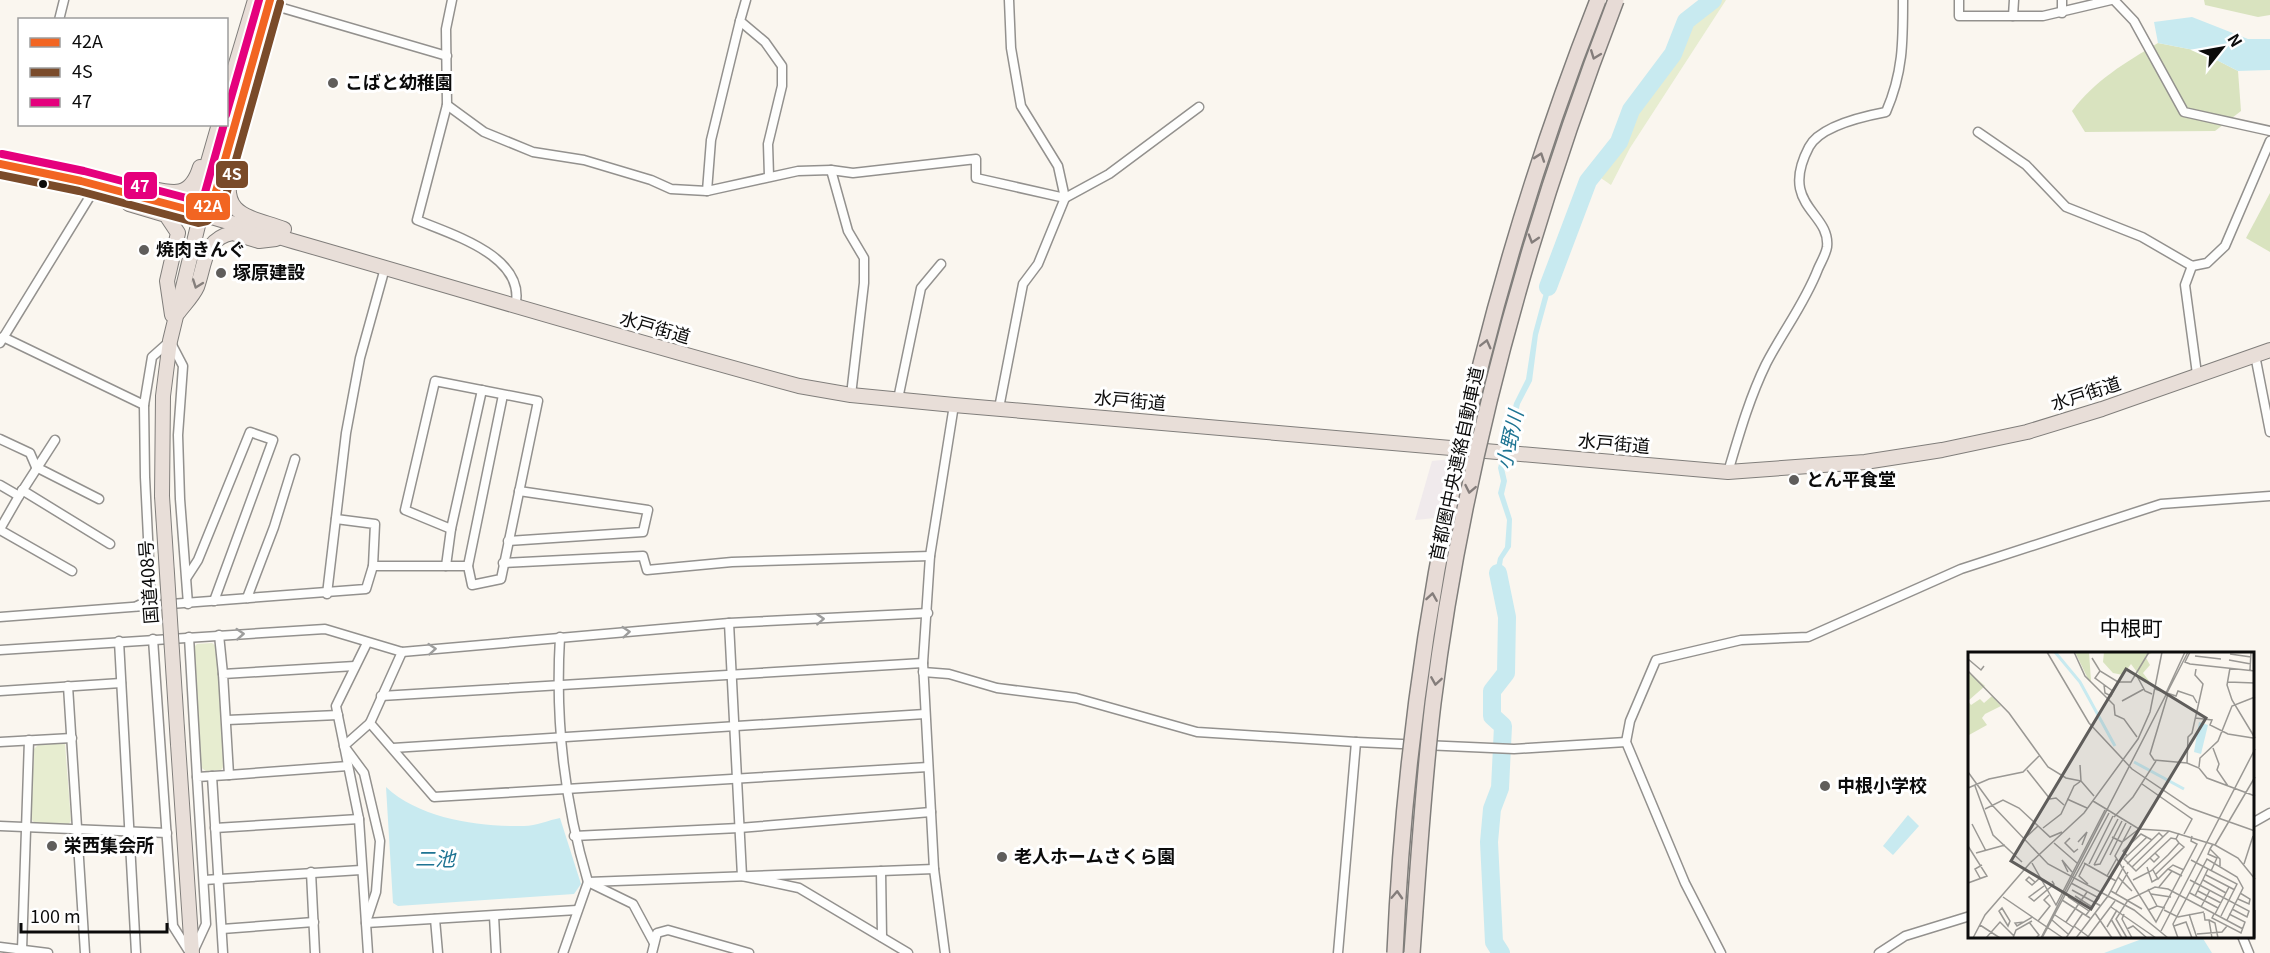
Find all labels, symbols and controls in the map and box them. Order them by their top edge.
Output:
legend [18,18,228,126]
north arrow [2192,18,2252,78]
text: 42A [72,27,103,53]
text: N [2222,28,2249,51]
one-way arrow [1590,48,1602,59]
text: 4S [72,57,93,83]
place label: こばと幼稚園 [345,68,453,94]
marker: こばと幼稚園 [326,76,340,90]
text: 47 [72,87,92,113]
one-way arrow [1533,152,1546,163]
line badge: 4S [215,160,249,189]
text: 4S [222,161,242,185]
line badge: 47 [123,171,158,200]
text: 47 [131,173,149,197]
unlabelled marker [37,178,49,190]
line badge: 42A [185,192,231,221]
text: 42A [193,193,223,217]
one-way arrow [1528,233,1540,244]
place label: 焼肉きんぐ [156,235,246,261]
marker: 焼肉きんぐ [137,243,151,257]
place label: 塚原建設 [233,258,305,284]
marker: 塚原建設 [214,266,228,280]
one-way arrow [191,278,204,288]
street label: 水戸街道 [617,304,694,348]
one-way arrow [1478,340,1491,350]
street label: 首都圏中央連絡自動車道 [1422,364,1488,563]
street label: 水戸街道 [2047,369,2124,416]
street label: 水戸街道 [1093,383,1167,415]
water label: 小野川 [1488,405,1529,472]
street label: 水戸街道 [1577,426,1651,458]
place label: とん平食堂 [1806,465,1896,491]
marker: とん平食堂 [1787,473,1801,487]
one-way arrow [1464,484,1477,494]
street label: 国道408号 [131,539,163,625]
one-way arrow [1425,592,1438,602]
one-way arrow [816,612,825,625]
district label: 中根町 [2100,612,2163,642]
one-way arrow [621,626,630,639]
one-way arrow [236,628,245,641]
one-way arrow [427,643,436,656]
inset map [1968,652,2255,938]
one-way arrow [1431,677,1443,686]
place label: 中根小学校 [1837,771,1927,797]
marker: 中根小学校 [1818,779,1832,793]
place label: 栄西集会所 [64,831,154,857]
marker: 栄西集会所 [45,839,59,853]
place label: 老人ホームさくら園 [1014,842,1175,868]
water label: 二池 [415,843,457,872]
marker: 老人ホームさくら園 [995,850,1009,864]
one-way arrow [1391,890,1404,899]
scale bar [21,896,166,934]
text: 100 m [30,902,81,928]

